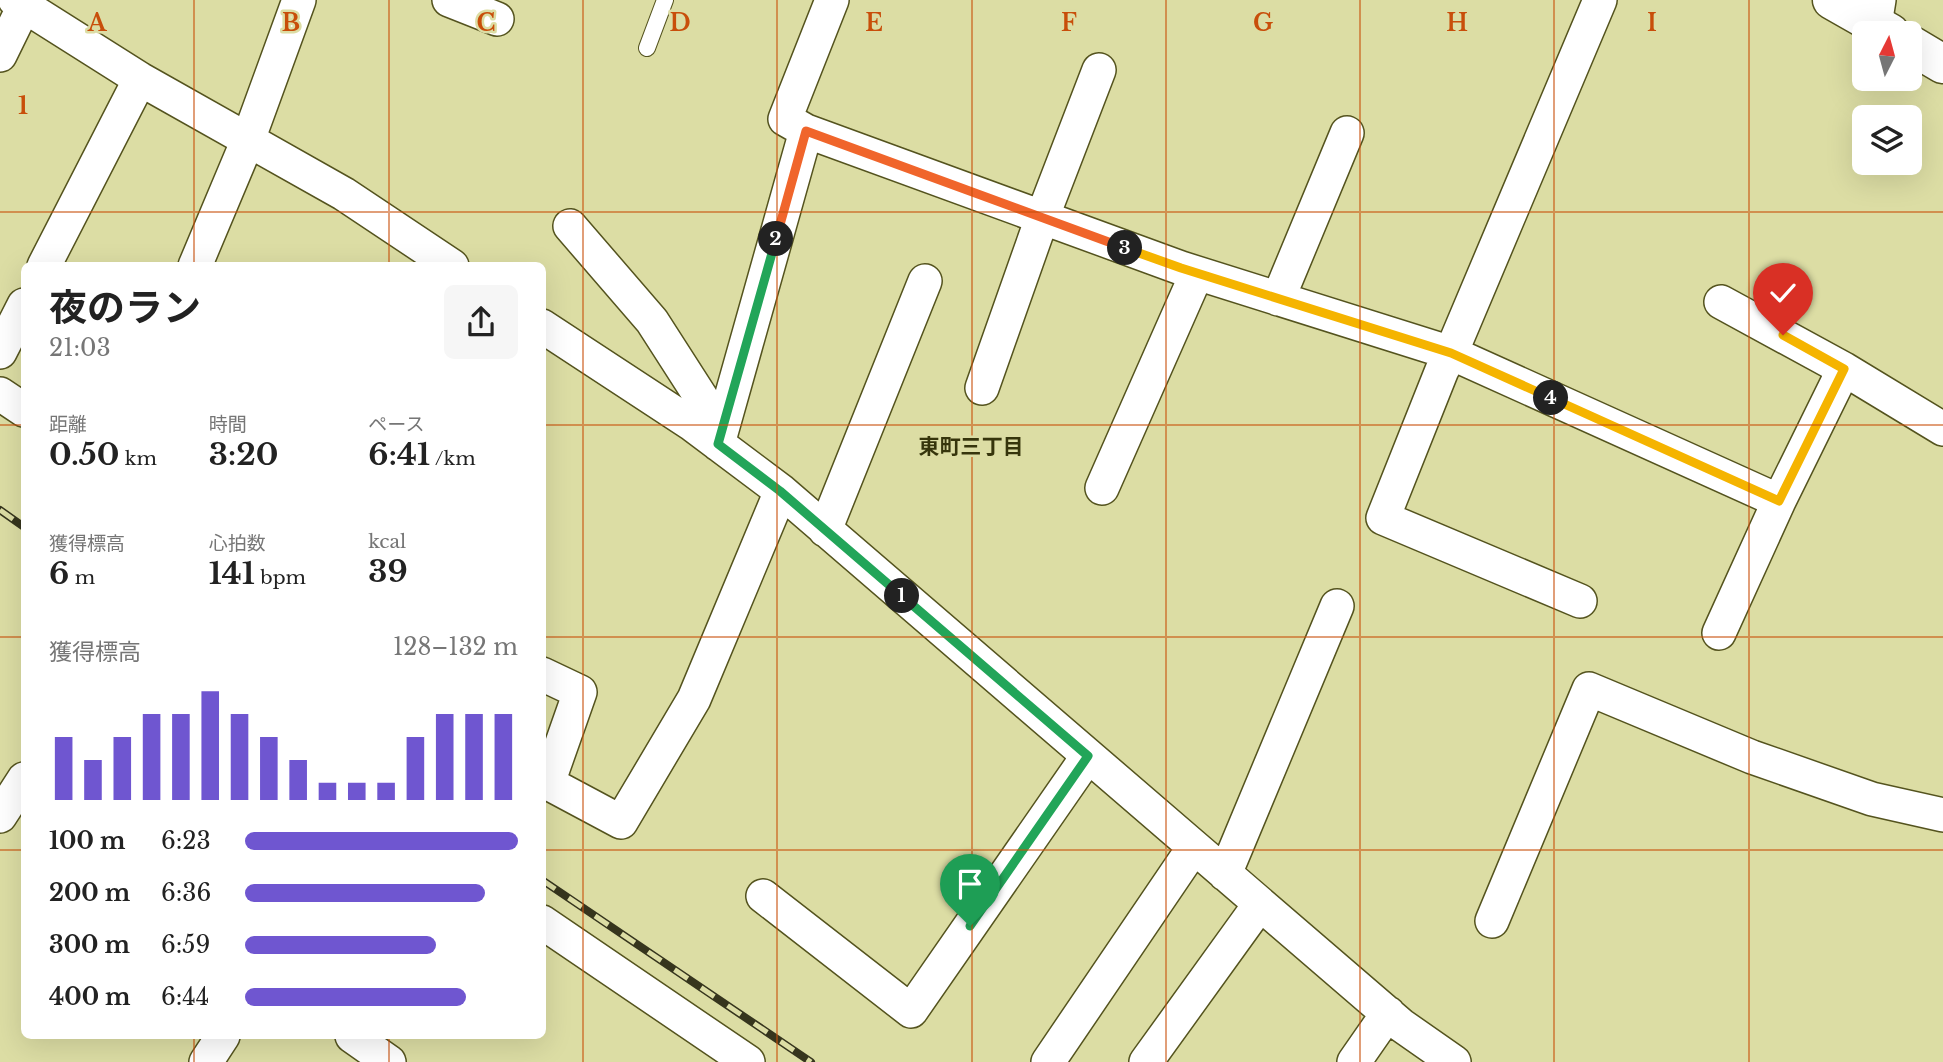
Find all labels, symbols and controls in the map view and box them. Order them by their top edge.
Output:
text: A [87,9,108,37]
text: B [282,9,300,37]
text: C [477,9,495,37]
text: D [669,9,691,37]
text: E [865,9,883,37]
text: F [1061,9,1077,37]
text: G [1253,9,1273,37]
text: H [1446,9,1468,37]
text: I [1647,9,1657,37]
north arrow [1852,21,1922,91]
map controls [1852,21,1922,175]
text: 1 [18,92,28,120]
button: layers [1852,105,1922,175]
pin: 2 [758,222,794,256]
text: 2 [769,227,782,250]
pin: 3 [1108,230,1142,266]
text: 3 [1118,236,1131,259]
pin [1753,263,1813,335]
icon: check [1764,274,1802,312]
text: 夜のラン [49,284,201,331]
button: share [444,285,518,359]
text: 21:03 [49,334,111,362]
pin: 4 [1534,380,1568,416]
text: 4 [1544,386,1557,409]
text: 距離 [49,413,87,436]
text: 時間 [209,413,247,436]
text: ペース [368,413,424,436]
district label: 東町三丁目 [919,434,1024,460]
text: 0.50 [49,436,119,473]
text: 3:20 [209,436,278,473]
text: 6:41 [368,436,430,473]
text: km [119,447,157,470]
text: /km [430,447,476,470]
text: kcal [368,530,406,553]
text: 獲得標高 [49,532,125,555]
text: 心拍数 [209,532,266,555]
text: 39 [368,553,408,590]
text: 6 [49,555,69,592]
text: 141 [209,555,255,592]
text: m [69,566,95,589]
text: bpm [255,566,306,589]
pin: 1 [884,578,920,614]
text: 1 [897,584,906,607]
text: 128–132 m [393,633,518,661]
text: 獲得標高 [49,638,141,666]
text: 100 m [49,827,125,855]
text: 6:23 [161,827,211,855]
pin [940,854,1000,926]
icon: arrive [951,865,989,903]
text: 200 m [49,879,130,907]
text: 6:36 [161,879,211,907]
text: 300 m [49,931,130,959]
text: 6:59 [161,931,210,959]
text: 400 m [49,983,131,1011]
text: 6:44 [161,983,209,1011]

